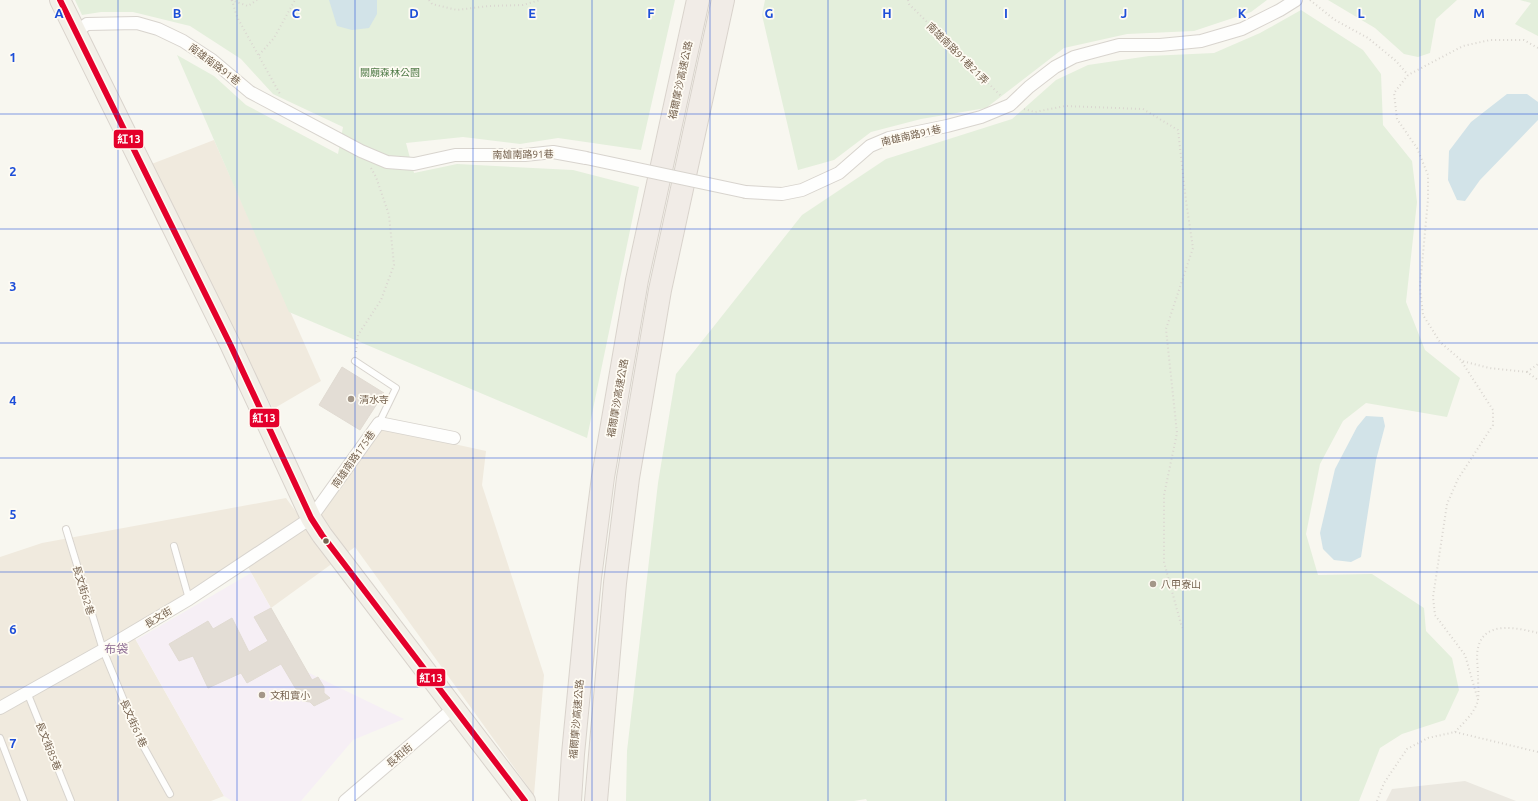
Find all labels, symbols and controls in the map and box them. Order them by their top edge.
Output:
text: A [54,6,64,20]
text: B [173,6,182,20]
text: C [292,6,301,20]
text: D [409,6,419,20]
text: E [528,6,536,20]
text: F [647,6,655,20]
text: G [765,6,774,20]
text: H [882,6,892,20]
text: I [1004,6,1008,20]
text: J [1121,6,1127,20]
text: K [1238,6,1247,20]
text: L [1357,6,1365,20]
text: M [1473,6,1485,20]
street label: 南雄南路91巷21弄 [925,20,991,86]
street label: 福爾摩沙高速公路 [667,40,694,120]
street label: 南雄南路91巷 [187,42,242,87]
text: 1 [9,50,17,64]
park label: 關廟森林公園 [360,67,420,78]
street label: 南雄南路91巷 [880,123,942,148]
line badge: 紅13 [113,129,144,149]
text: 紅13 [117,133,141,145]
street label: 南雄南路91巷 [492,148,554,161]
text: 2 [9,164,17,178]
text: 3 [9,279,17,293]
street label: 福爾摩沙高速公路 [605,358,630,438]
text: 4 [9,393,17,407]
marker: 清水寺 [346,394,356,404]
place label: 清水寺 [359,394,389,405]
line badge: 紅13 [249,408,280,428]
text: 紅13 [252,412,276,424]
street label: 南雄南路175巷 [330,429,377,490]
text: 5 [9,507,17,521]
unlabelled marker [321,536,331,546]
street label: 長文街62巷 [71,564,96,616]
marker: 八甲寮山 [1148,579,1158,589]
place label: 八甲寮山 [1161,579,1201,590]
street label: 長文街 [143,605,174,630]
text: 6 [9,622,17,636]
district label: 布袋 [104,642,128,655]
line badge: 紅13 [416,668,446,687]
text: 紅13 [419,672,443,684]
street label: 福爾摩沙高速公路 [568,679,585,759]
marker: 文和實小 [257,690,267,700]
place label: 文和實小 [270,690,310,701]
street label: 長文街61巷 [118,698,149,749]
street label: 長文街85巷 [34,720,63,772]
text: 7 [9,736,17,750]
street label: 長和街 [384,742,414,769]

